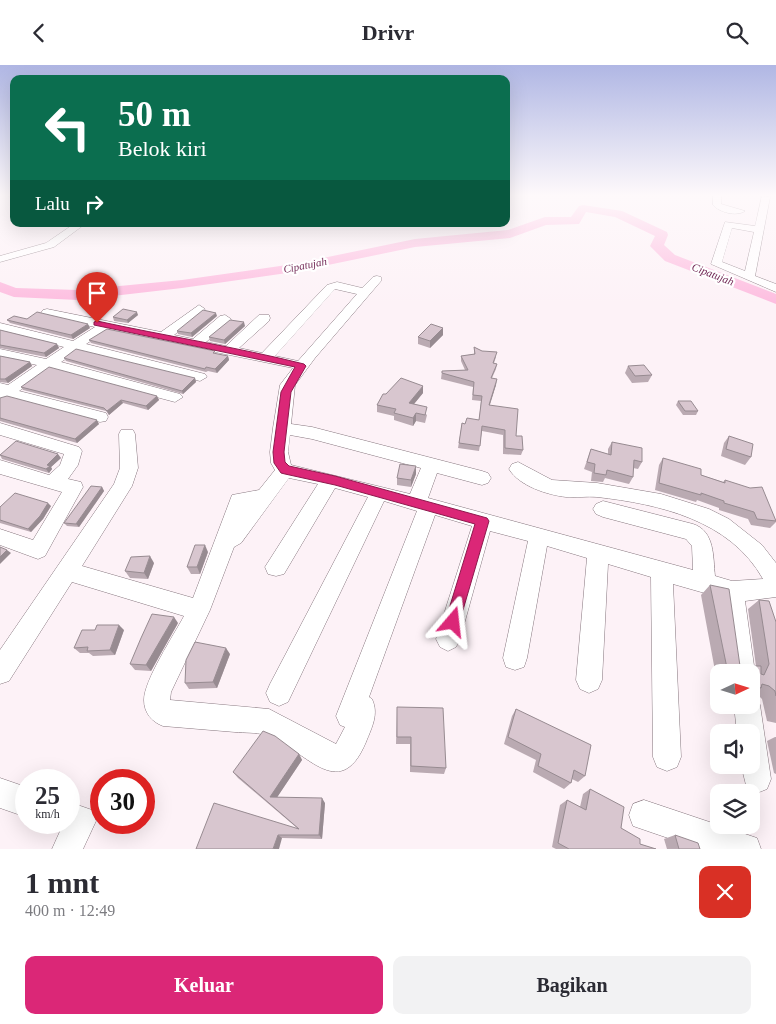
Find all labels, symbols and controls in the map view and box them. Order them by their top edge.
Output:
icon: back [25,19,53,47]
icon: search [723,19,751,47]
text: Drivr [362,20,414,45]
icon: left [35,95,100,160]
text: 50 m [118,95,191,134]
text: Belok kiri [118,136,207,161]
icon: right [80,190,108,218]
text: Lalu [35,193,70,214]
water label: Cipatujah [282,255,328,275]
water label: Cipatujah [690,261,736,288]
pin [76,272,118,323]
icon: arrive [83,279,111,307]
position arrow [426,595,478,647]
north arrow [710,664,760,714]
map controls [710,664,760,834]
button: sound [710,724,760,774]
speed limit sign: 30 [90,769,155,834]
text: 25 [35,782,60,809]
button: layers [710,784,760,834]
text: km/h [35,807,60,821]
text: 1 mnt [25,866,99,899]
button: close [699,866,751,918]
text: 400 m · 12:49 [25,902,115,919]
button: Keluar [25,956,383,1014]
button: Bagikan [393,956,751,1014]

